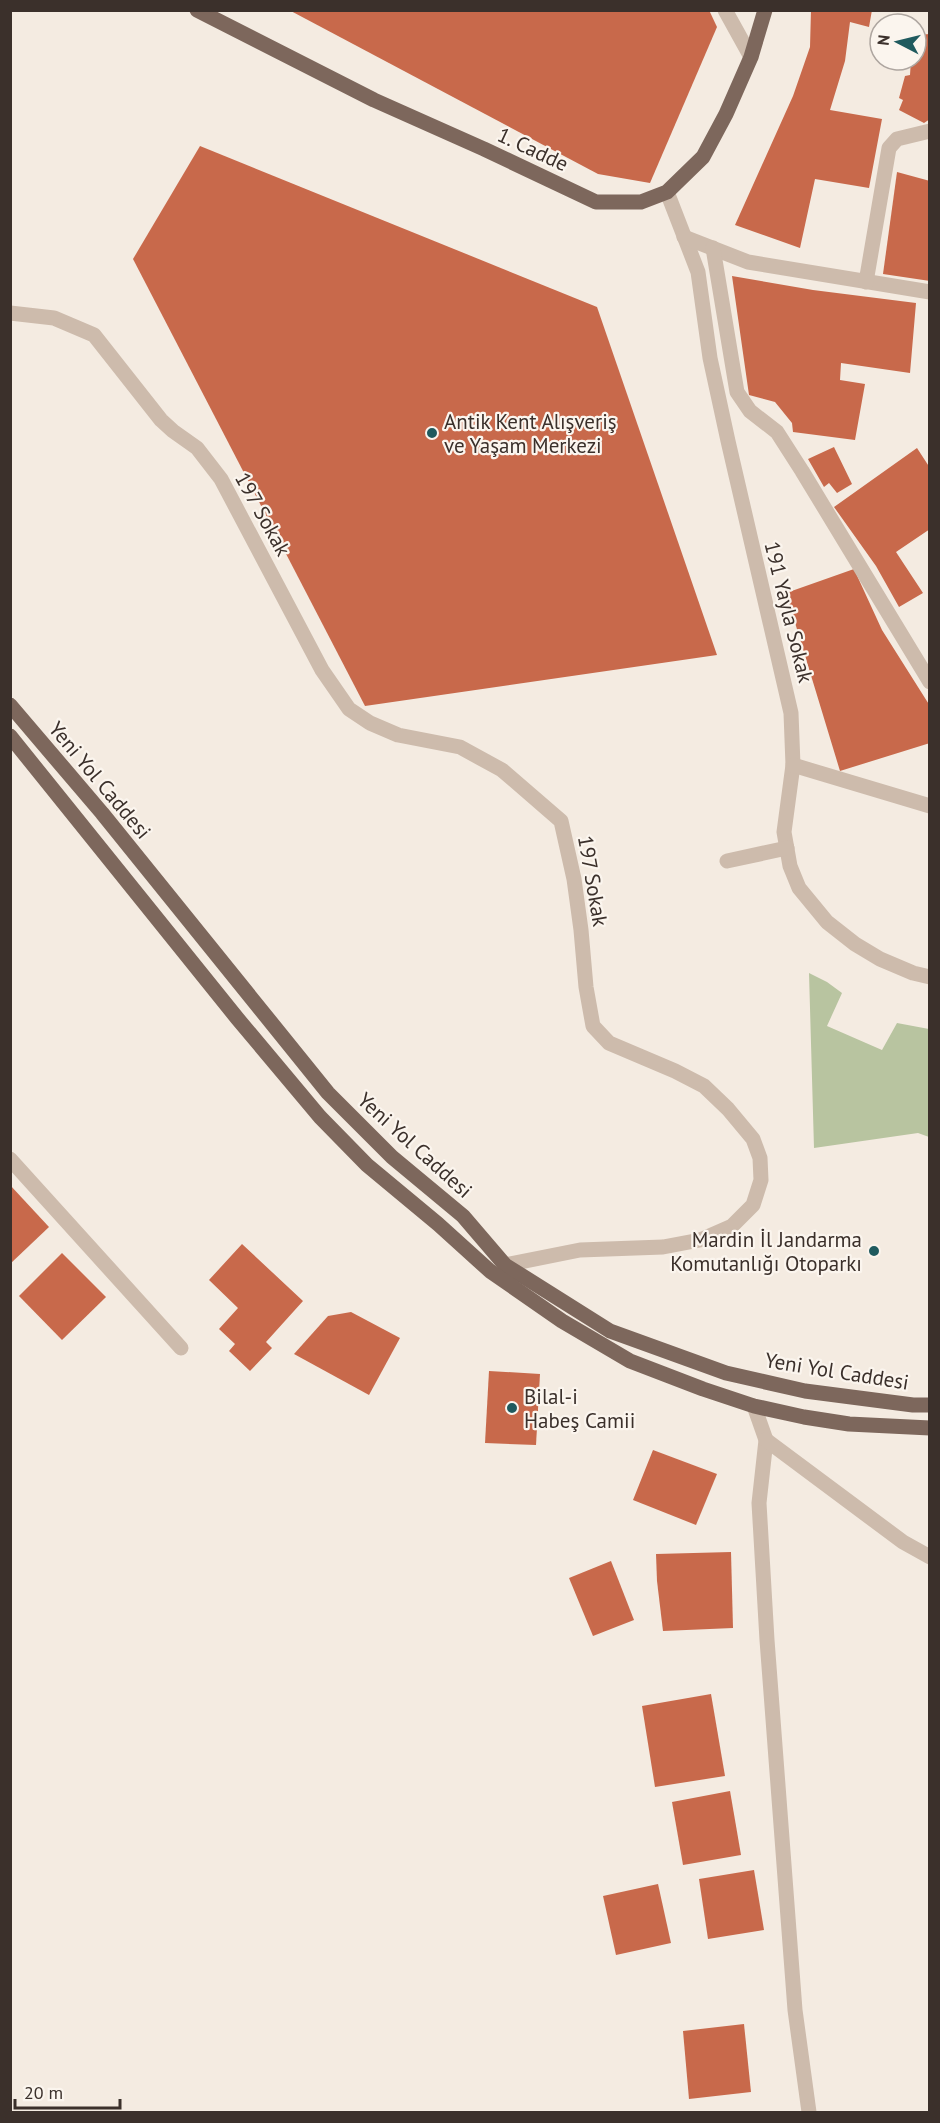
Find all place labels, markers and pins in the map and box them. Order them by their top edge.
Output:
place label: Antik Kent Alışveriş ve Yaşam Merkezi [444,408,617,459]
marker: Antik Kent Alışveriş ve Yaşam Merkezi [425,426,439,440]
place label: Mardin İl Jandarma Komutanlığı Otoparkı [670,1226,862,1277]
marker: Mardin İl Jandarma Komutanlığı Otoparkı [867,1244,881,1258]
place label: Bilal-i Habeş Camii [524,1383,635,1434]
marker: Bilal-i Habeş Camii [505,1401,519,1415]

